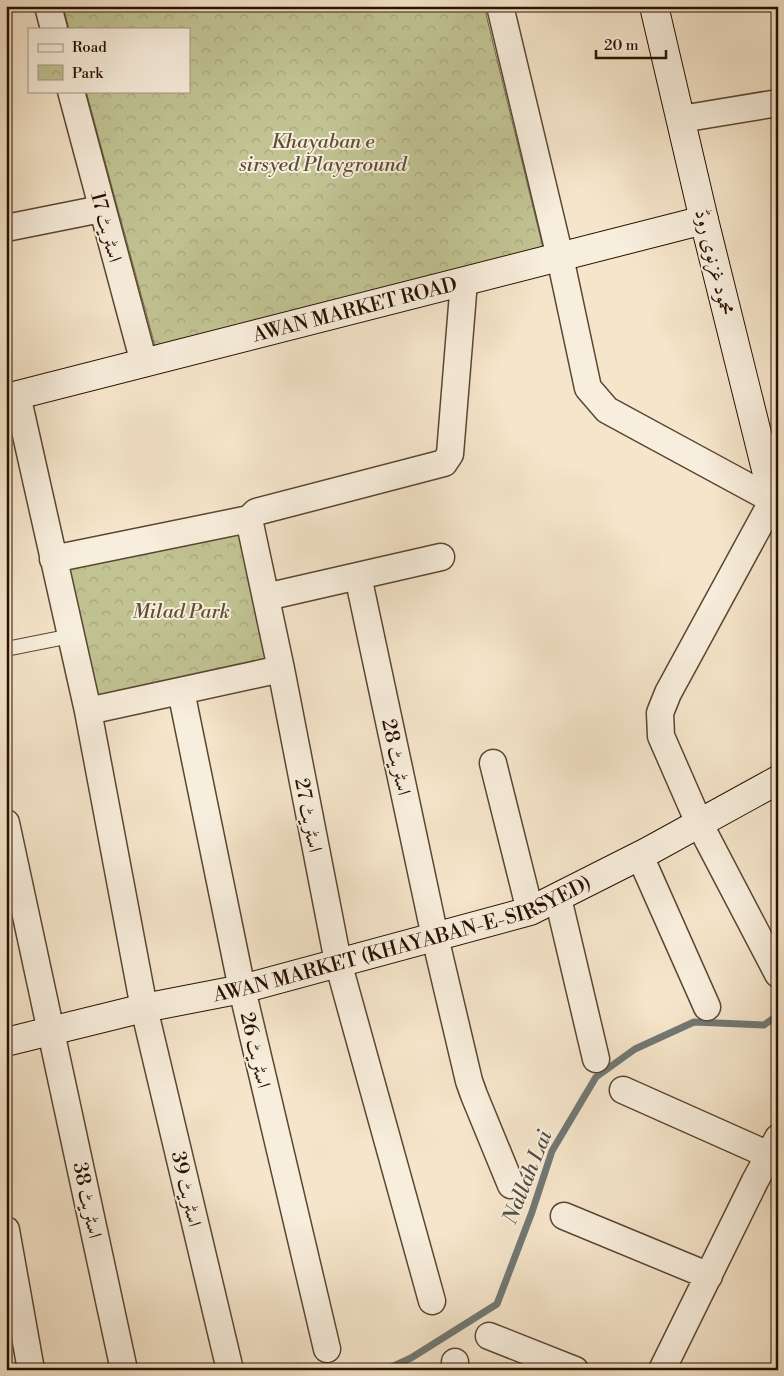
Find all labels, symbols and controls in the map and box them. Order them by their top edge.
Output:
legend [28,28,190,92]
scale bar [596,28,666,60]
text: 20 m [604,36,639,55]
text: Road [72,38,107,57]
text: Park [72,64,104,83]
park label: Khayaban e sirsyed Playground [238,130,408,178]
street label: اسٹریٹ 17 [84,190,127,265]
street label: محمود غزنوی روڈ [688,207,739,318]
street label: AWAN MARKET ROAD [249,272,460,349]
park label: Milad Park [132,600,230,625]
street label: اسٹریٹ 28 [375,717,416,798]
street label: اسٹریٹ 27 [288,776,327,855]
street label: AWAN MARKET (KHAYABAN-E-SIRSYED) [210,871,596,1008]
street label: اسٹریٹ 26 [234,1010,275,1091]
water label: Nallah Lai [497,1126,559,1229]
street label: اسٹریٹ 39 [165,1149,206,1230]
street label: اسٹریٹ 38 [66,1160,107,1241]

